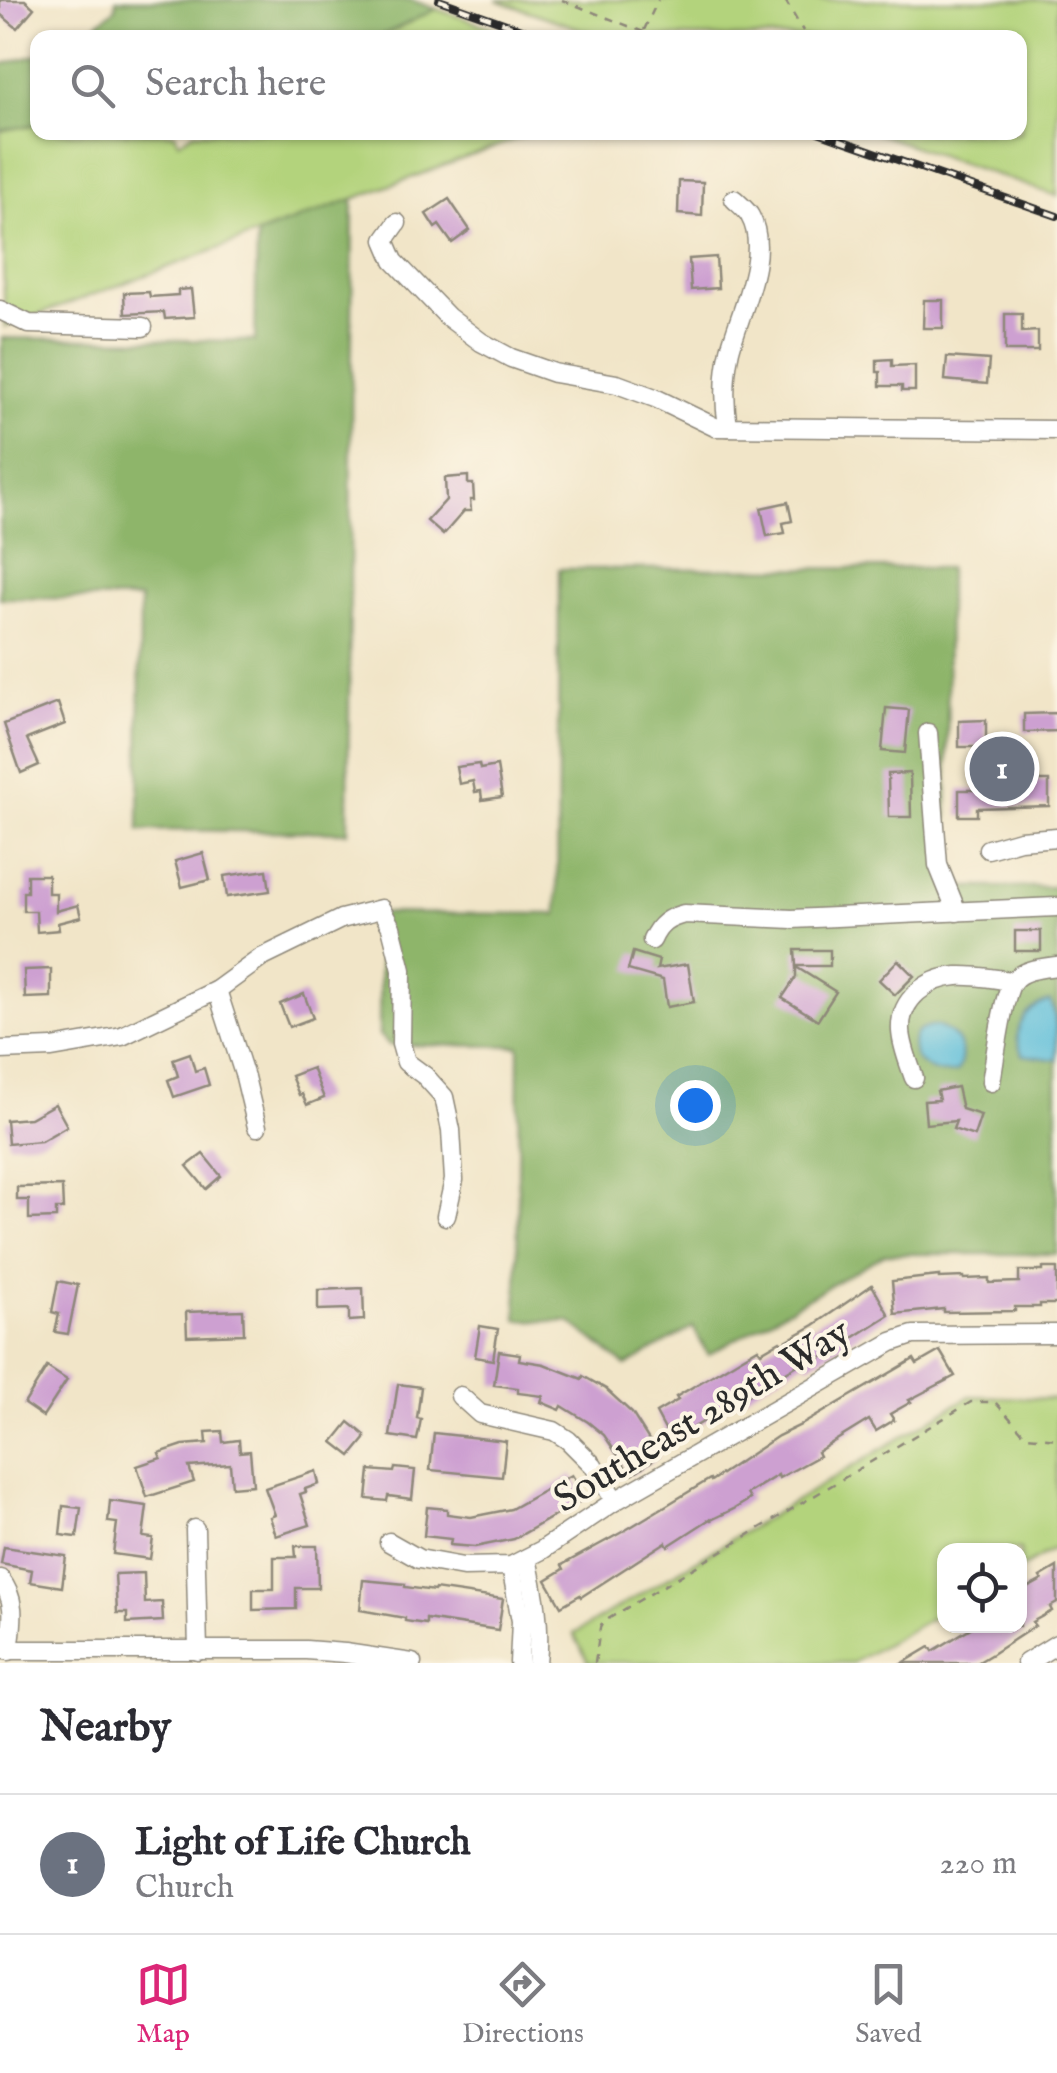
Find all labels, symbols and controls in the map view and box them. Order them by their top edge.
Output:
search box [30,30,1027,140]
icon: search [65,58,120,113]
text: Search here [145,61,326,109]
pin: 1 [970,732,1034,806]
your location [670,1080,721,1131]
street label: Southeast 289th Way [545,1308,861,1526]
map controls [937,1543,1027,1633]
button: locate [937,1543,1027,1633]
text: Nearby [40,1702,171,1755]
text: Light of Life Church [135,1820,471,1868]
text: 1 [67,1844,78,1885]
text: 220 m [940,1844,1017,1885]
text: Church [135,1868,234,1909]
tab: Map [136,1957,191,2052]
tab: Directions [462,1957,584,2052]
tab: Saved [855,1957,921,2052]

